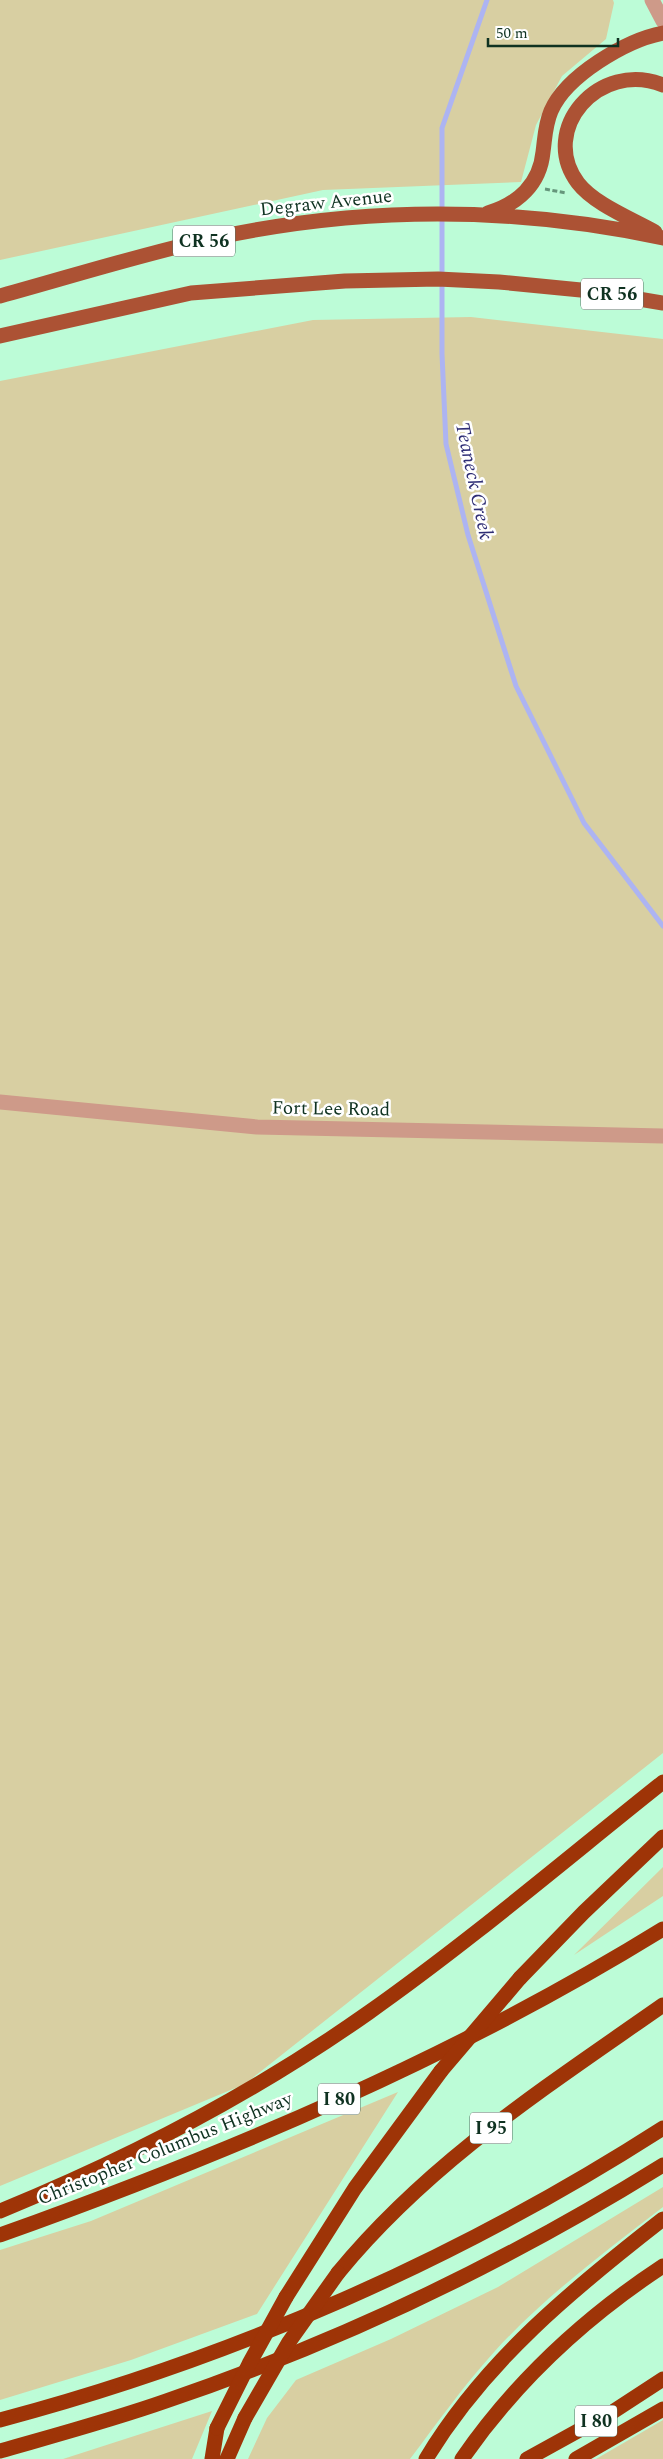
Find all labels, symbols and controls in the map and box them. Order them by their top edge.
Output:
scale bar [488,15,618,47]
text: 50 m [496,22,528,45]
street label: Degraw Avenue [258,182,394,224]
road number: CR 56 [173,226,235,256]
road number: CR 56 [581,278,643,310]
water label: Teaneck Creek [447,419,501,543]
street label: Fort Lee Road [272,1093,390,1125]
street label: Christopher Columbus Highway [33,2084,298,2213]
road number: I 80 [318,2084,360,2114]
road number: I 95 [470,2112,512,2144]
road number: I 80 [575,2406,617,2436]

